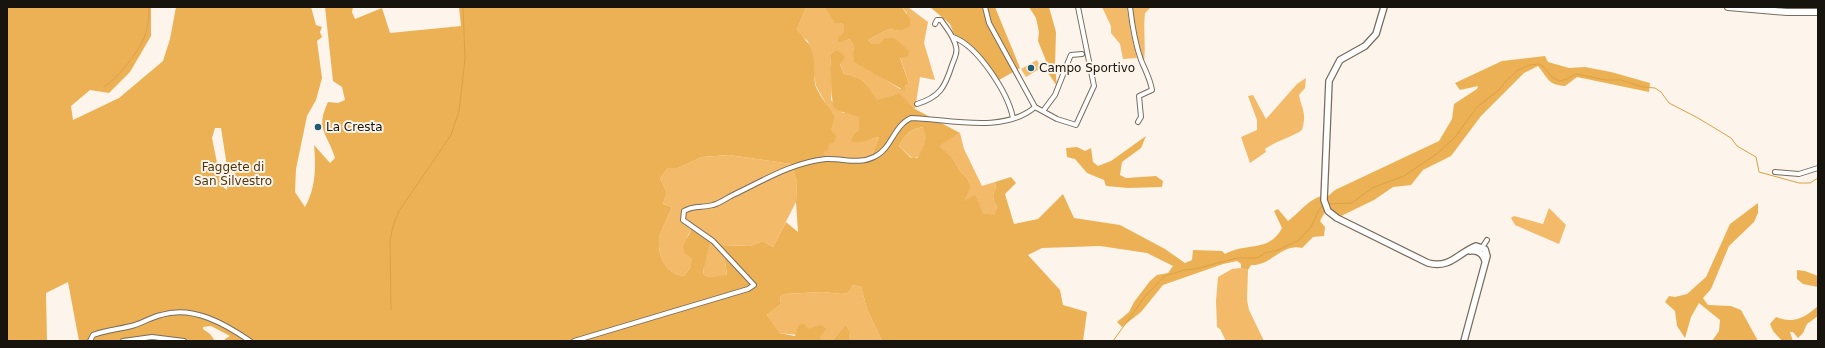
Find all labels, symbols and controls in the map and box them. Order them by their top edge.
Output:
place label: Campo Sportivo [1039,61,1135,75]
marker: Campo Sportivo [1026,63,1036,73]
place label: La Cresta [326,120,383,134]
marker: La Cresta [313,122,323,132]
park label: Faggete di San Silvestro [194,160,272,188]

